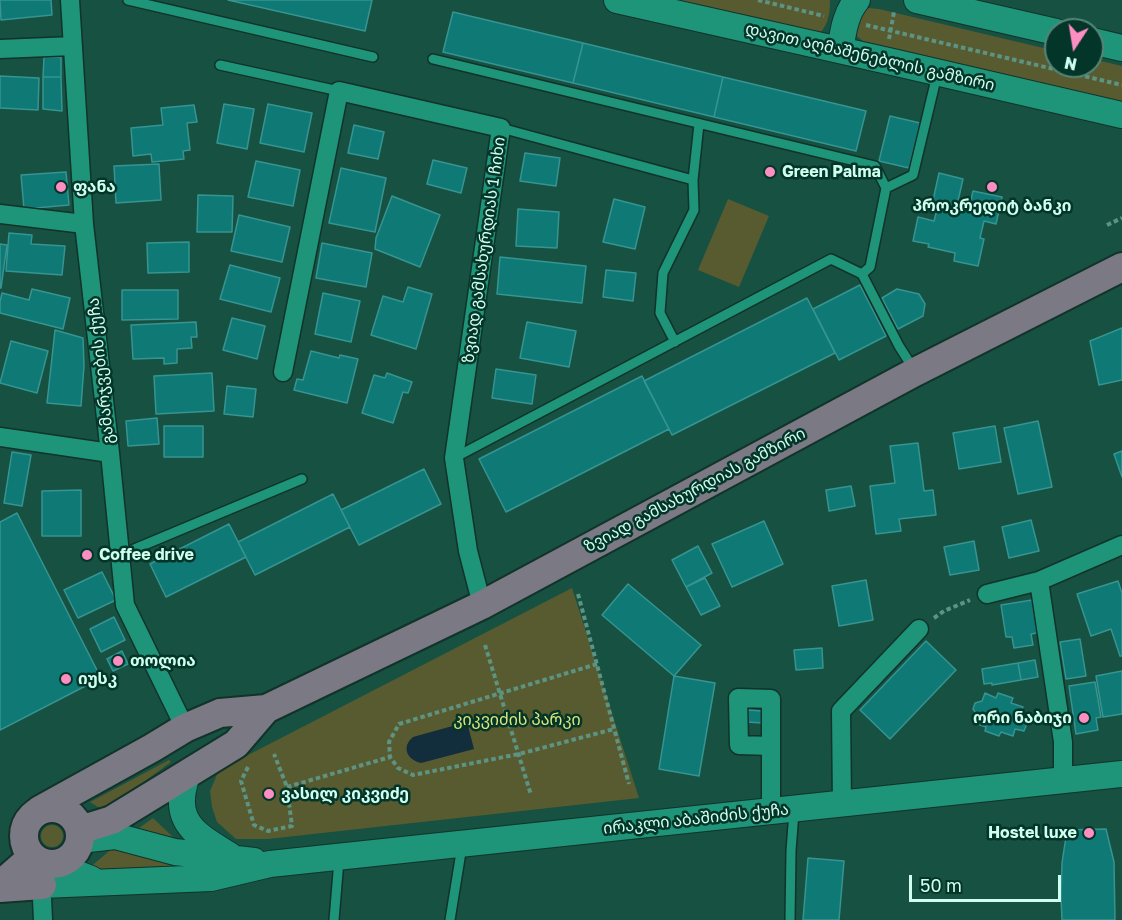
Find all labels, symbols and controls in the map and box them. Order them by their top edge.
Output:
north arrow [1044,18,1104,78]
street label: დავით აღმაშენებლის გამზირი [743,19,997,95]
text: N [1063,53,1079,75]
street label: ზვიად გამსახურდიას 1 ჩიხი [459,136,509,364]
place label: Green Palma [782,162,881,182]
marker: Green Palma [763,165,777,179]
place label: ფანა [73,177,116,197]
marker: ფანა [54,180,68,194]
marker: პროკრედიტ ბანკი [985,180,999,194]
place label: პროკრედიტ ბანკი [912,196,1072,216]
street label: გამარჯვების ქუჩა [84,297,118,445]
street label: ზვიად გამსახურდიას გამზირი [581,423,809,557]
place label: Coffee drive [99,545,194,565]
marker: Coffee drive [80,548,94,562]
place label: თოლია [130,651,196,671]
marker: თოლია [111,654,125,668]
place label: იუსკ [78,669,117,689]
marker: იუსკ [59,672,73,686]
place label: ორი ნაბიჯი [973,708,1072,728]
park label: კიკვიძის პარკი [453,710,581,730]
marker: ორი ნაბიჯი [1077,711,1091,725]
place label: ვასილ კიკვიძე [281,784,409,804]
marker: ვასილ კიკვიძე [262,787,276,801]
street label: ირაკლი აბაშიძის ქუჩა [602,800,790,838]
place label: Hostel luxe [988,823,1077,843]
marker: Hostel luxe [1082,826,1096,840]
scale bar [912,863,1064,901]
text: 50 m [920,874,962,896]

